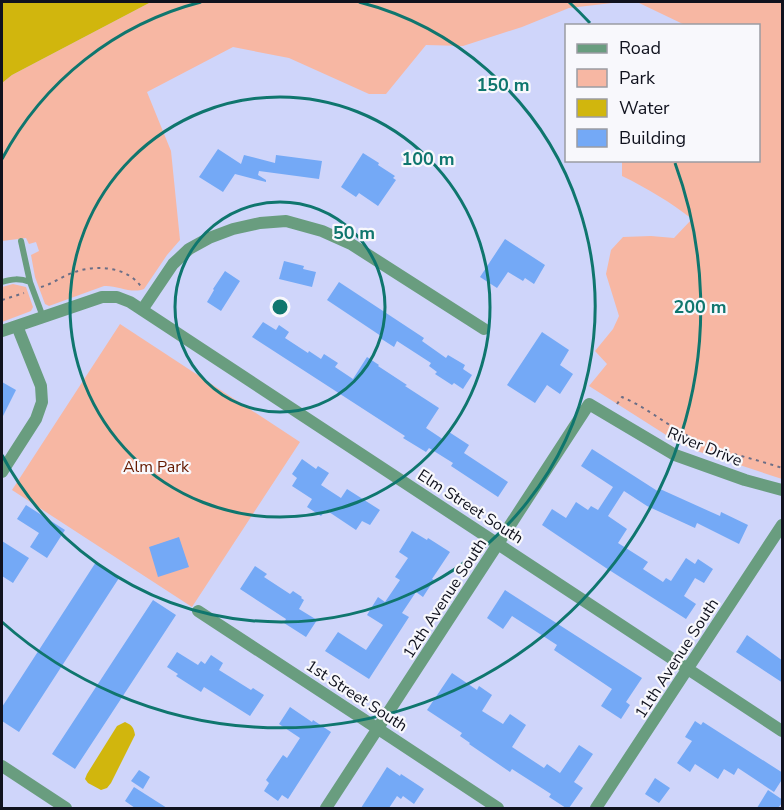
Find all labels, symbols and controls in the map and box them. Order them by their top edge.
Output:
legend [565,24,760,162]
text: Road [619,36,661,60]
text: Park [619,66,656,90]
text: 150 m [476,73,530,97]
text: Water [619,96,670,120]
text: Building [619,126,686,150]
text: 100 m [401,147,455,171]
text: 50 m [333,221,375,245]
text: 200 m [673,295,727,319]
centre of rings [270,297,290,317]
street label: River Drive [664,422,745,472]
park label: Alm Park [123,456,190,478]
street label: Elm Street South [413,464,528,549]
street label: 12th Avenue South [398,534,492,663]
street label: 11th Avenue South [630,594,724,723]
street label: 1st Street South [301,655,412,737]

